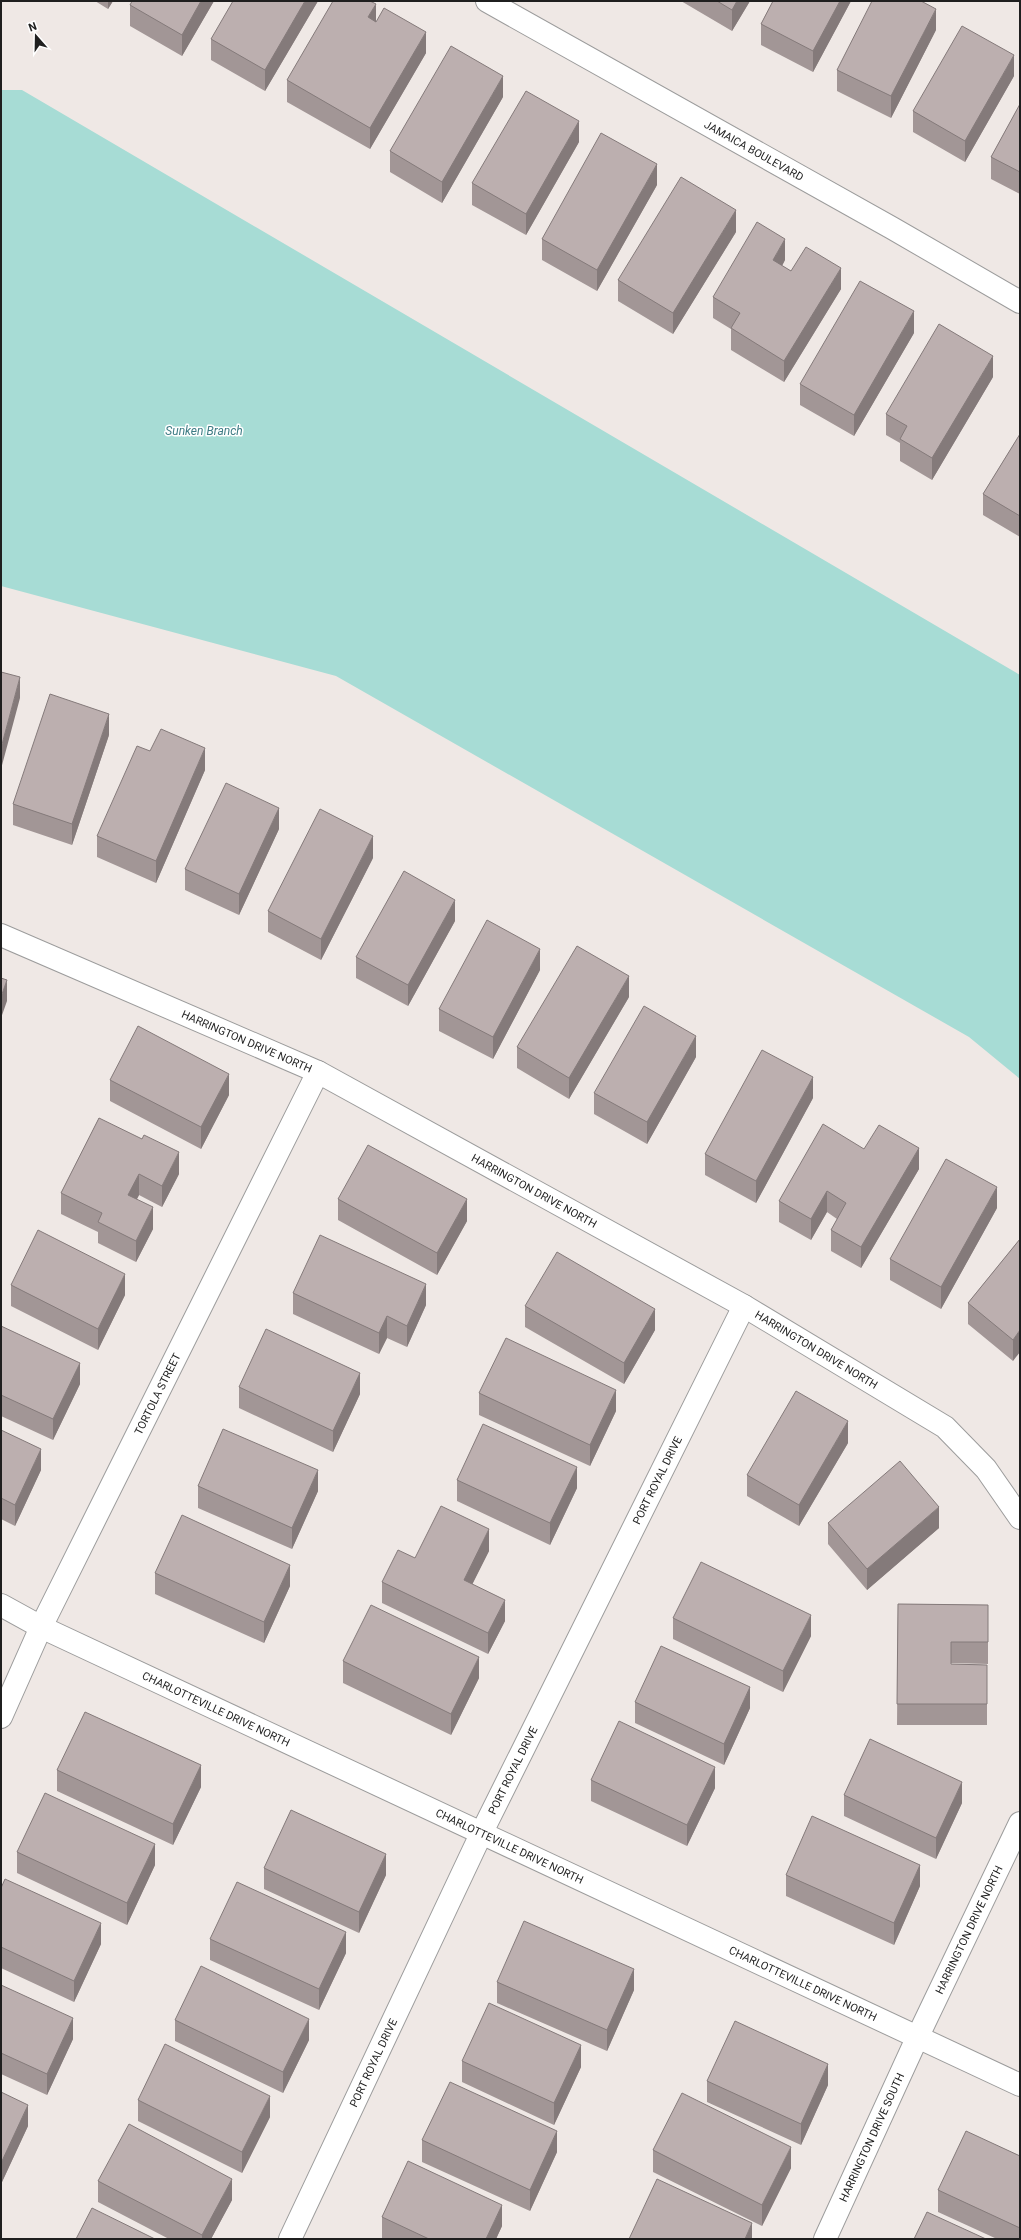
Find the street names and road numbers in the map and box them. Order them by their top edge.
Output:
street label: JAMAICA BOULEVARD [702,118,806,184]
street label: HARRINGTON DRIVE NORTH [180,1008,314,1076]
street label: HARRINGTON DRIVE NORTH [469,1152,599,1231]
street label: HARRINGTON DRIVE NORTH [753,1308,880,1392]
street label: TORTOLA STREET [132,1351,184,1437]
street label: PORT ROYAL DRIVE [630,1434,685,1526]
street label: CHARLOTTEVILLE DRIVE NORTH [140,1669,292,1750]
street label: PORT ROYAL DRIVE [486,1724,541,1816]
street label: CHARLOTTEVILLE DRIVE NORTH [433,1807,585,1887]
street label: HARRINGTON DRIVE NORTH [933,1864,1006,1996]
street label: CHARLOTTEVILLE DRIVE NORTH [727,1944,879,2024]
street label: PORT ROYAL DRIVE [347,2017,400,2109]
street label: HARRINGTON DRIVE SOUTH [837,2071,907,2204]

